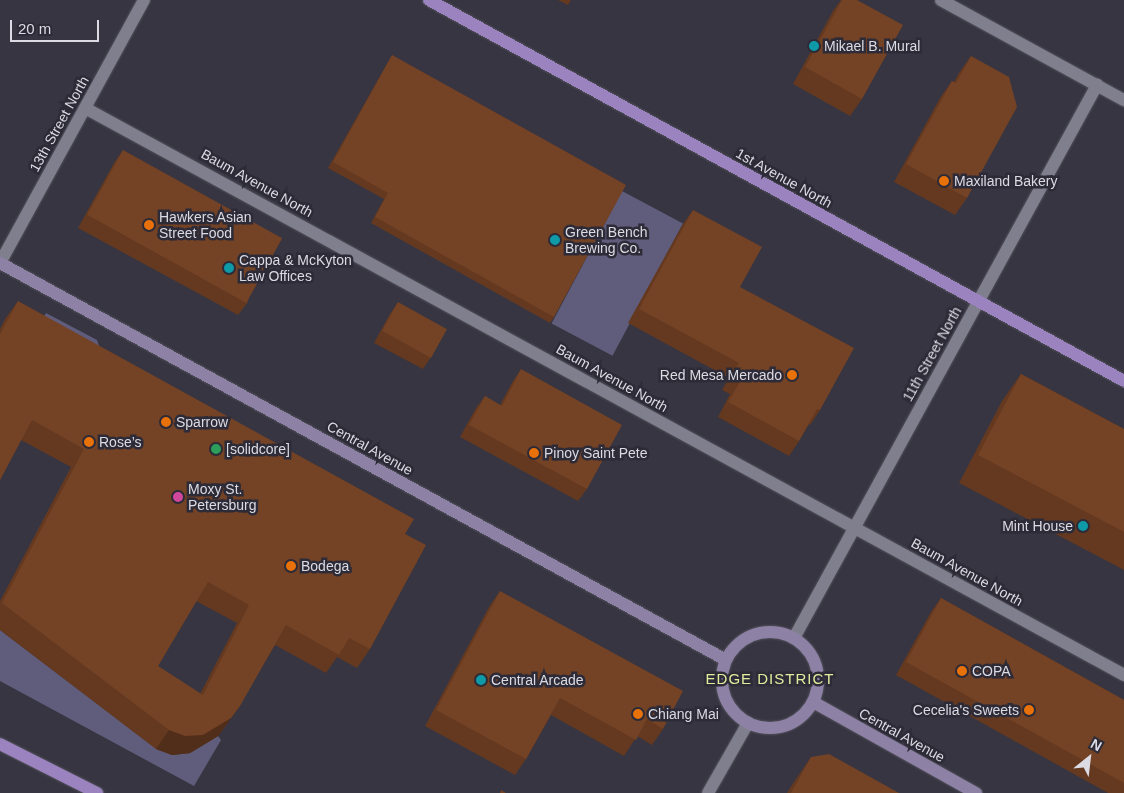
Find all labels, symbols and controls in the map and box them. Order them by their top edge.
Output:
scale bar [12,10,101,42]
text: 20 m [18,20,51,37]
place label: Mikael B. Mural [824,38,920,54]
marker: Mikael B. Mural [808,40,820,52]
street label: 13th Street North [26,73,92,175]
street label: 1st Avenue North [733,144,835,212]
street label: Baum Avenue North [198,145,316,221]
place label: Maxiland Bakery [954,173,1057,189]
marker: Maxiland Bakery [938,175,950,187]
place label: Hawkers Asian Street Food [159,209,252,242]
marker: Hawkers Asian Street Food [143,219,155,231]
place label: Green Bench Brewing Co. [565,224,647,256]
marker: Green Bench Brewing Co. [549,234,561,246]
place label: Cappa & McKyton Law Offices [239,252,352,284]
marker: Cappa & McKyton Law Offices [223,262,235,274]
street label: 11th Street North [899,304,965,404]
street label: Baum Avenue North [553,340,671,416]
place label: Red Mesa Mercado [660,367,782,383]
marker: Red Mesa Mercado [786,369,798,381]
place label: Sparrow [176,414,228,430]
marker: Sparrow [160,416,172,428]
street label: Central Avenue [324,417,416,479]
place label: Rose’s [99,434,142,450]
marker: Rose’s [83,436,95,448]
place label: [solidcore] [226,441,290,457]
marker: [solidcore] [210,443,222,455]
place label: Pinoy Saint Pete [544,445,648,461]
marker: Pinoy Saint Pete [528,447,540,459]
place label: Moxy St. Petersburg [188,481,256,514]
marker: Moxy St. Petersburg [172,491,184,503]
place label: Mint House [1002,518,1073,534]
marker: Mint House [1077,520,1089,532]
street label: Baum Avenue North [908,534,1026,610]
place label: Bodega [301,558,349,574]
marker: Bodega [285,560,297,572]
place label: COPA [972,663,1011,679]
marker: COPA [956,665,968,677]
district label: EDGE DISTRICT [704,670,836,688]
place label: Central Arcade [491,672,584,688]
marker: Central Arcade [475,674,487,686]
place label: Cecelia's Sweets [913,702,1019,718]
street label: Central Avenue [856,704,948,766]
marker: Cecelia's Sweets [1023,704,1035,716]
place label: Chiang Mai [648,706,719,722]
marker: Chiang Mai [632,708,644,720]
north arrow [1064,733,1114,783]
text: N [1088,735,1105,754]

